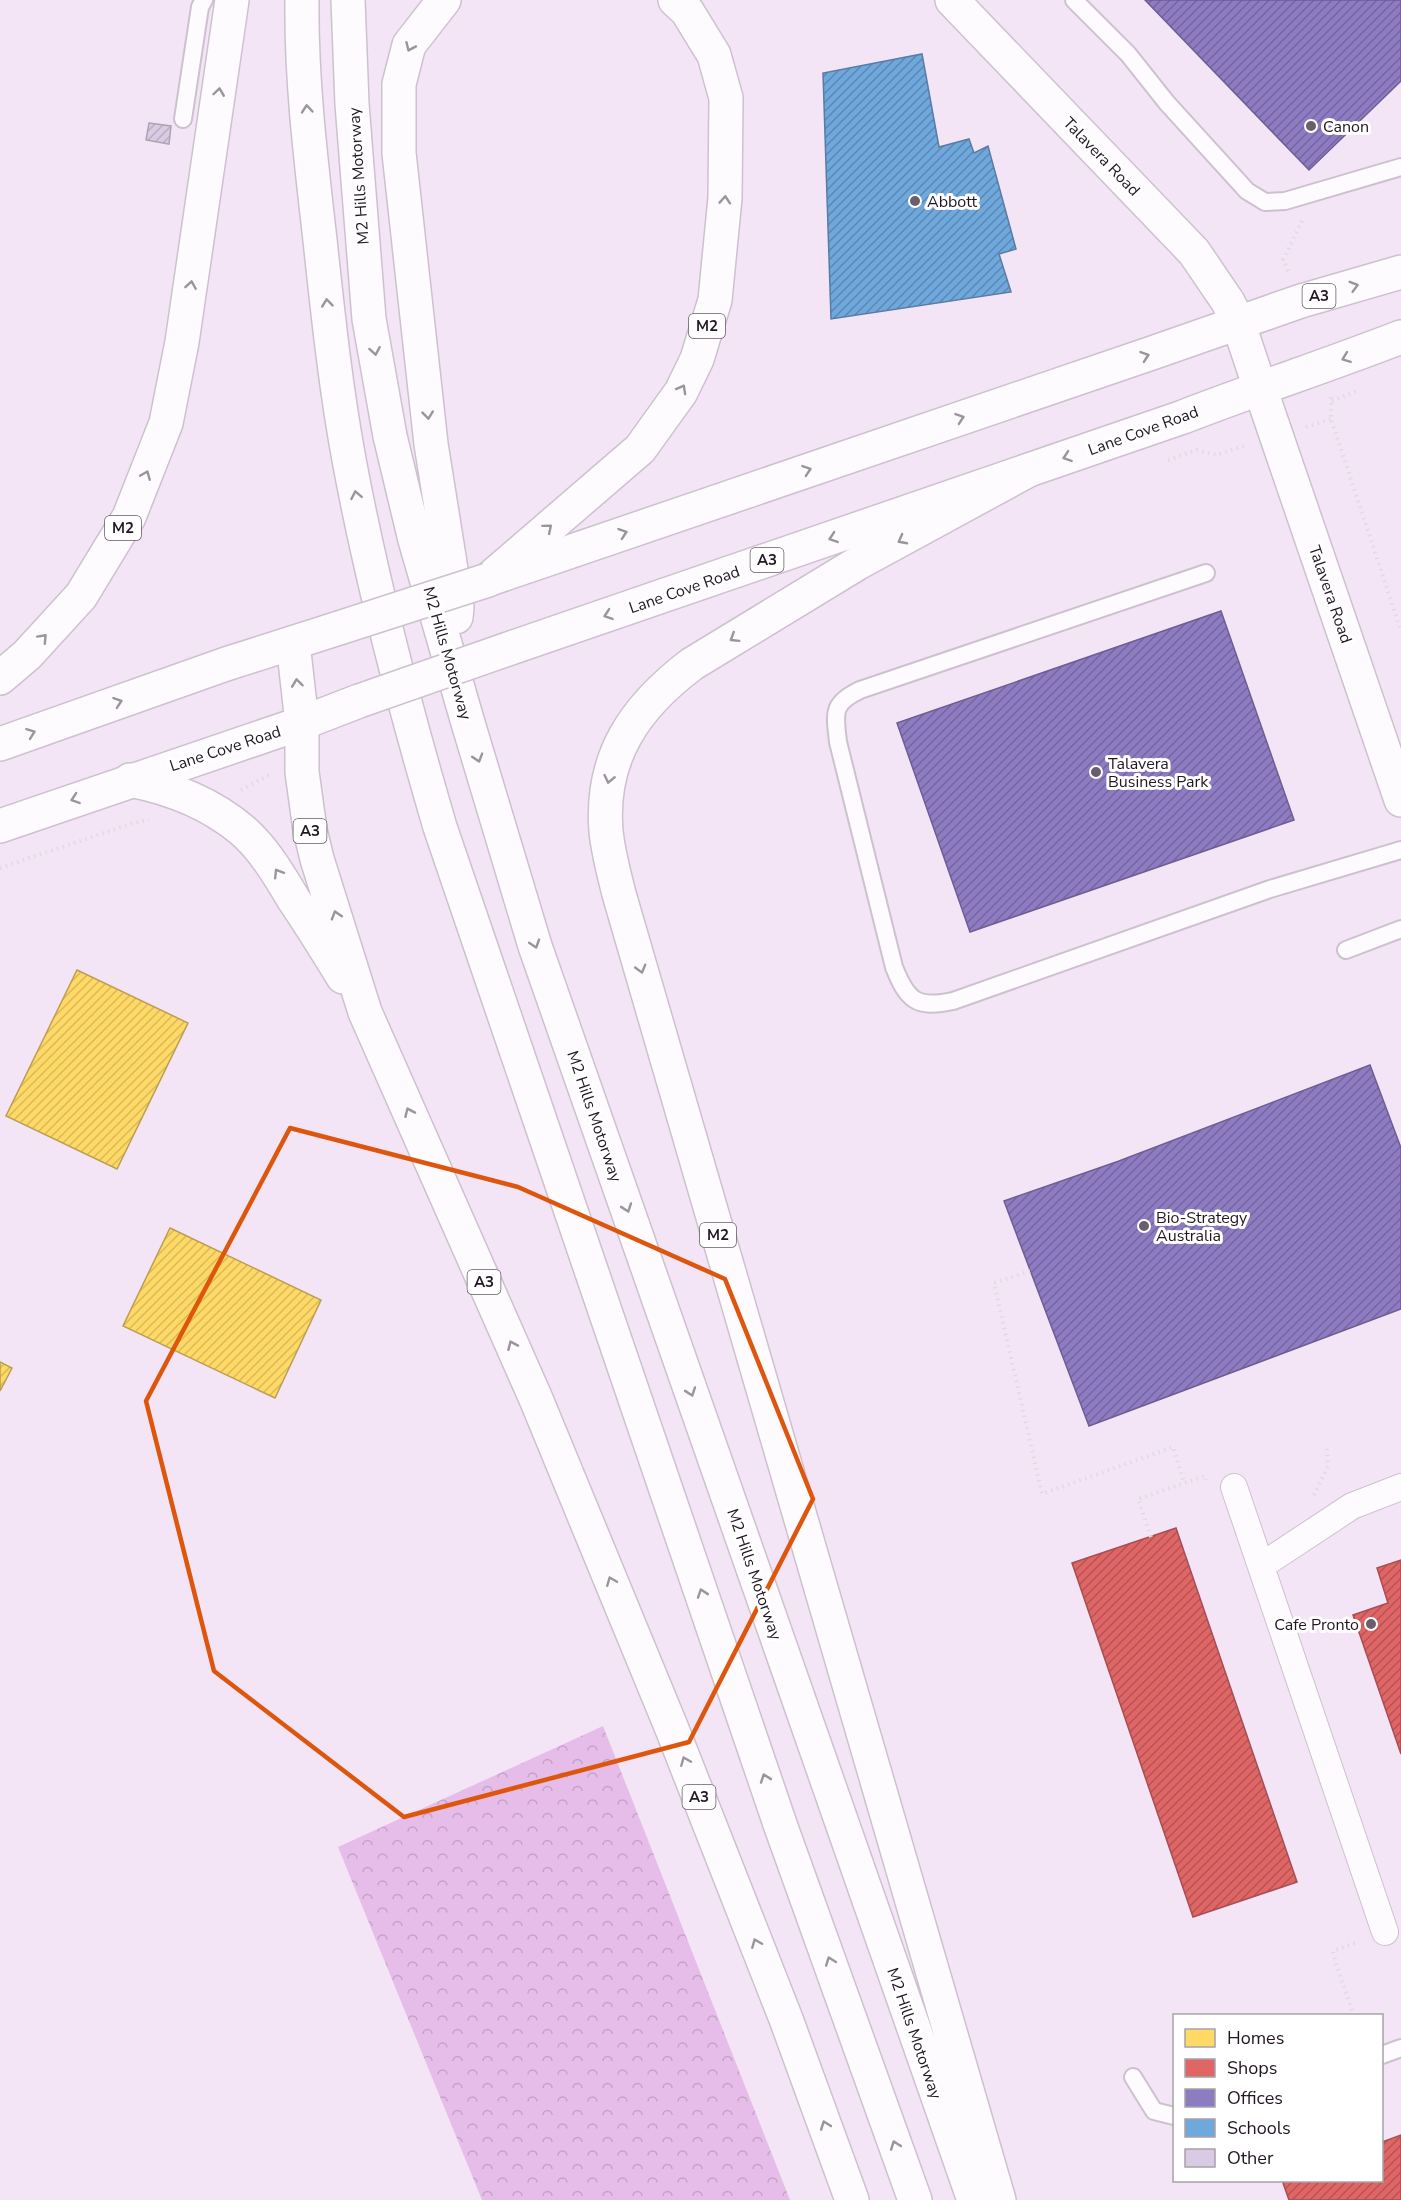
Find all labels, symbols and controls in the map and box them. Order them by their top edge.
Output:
one-way arrow [405,41,417,52]
one-way arrow [213,87,225,96]
one-way arrow [301,104,314,113]
street label: M2 Hills Motorway [343,106,375,245]
street label: Talavera Road [1058,112,1145,201]
place label: Canon [1323,116,1369,138]
marker: Canon [1304,119,1318,133]
place label: Abbott [927,191,978,213]
marker: Abbott [908,194,922,208]
one-way arrow [718,196,731,205]
one-way arrow [184,280,196,289]
one-way arrow [1348,281,1359,293]
road number: A3 [1302,284,1336,308]
one-way arrow [321,298,334,307]
road number: M2 [689,314,725,338]
one-way arrow [368,347,380,356]
one-way arrow [1139,350,1150,363]
one-way arrow [1341,351,1352,363]
one-way arrow [675,384,686,395]
street label: Lane Cove Road [1085,401,1202,461]
one-way arrow [421,411,434,420]
one-way arrow [954,412,965,425]
one-way arrow [1062,450,1073,463]
one-way arrow [801,464,812,477]
one-way arrow [139,470,151,481]
one-way arrow [350,491,363,501]
road number: M2 [105,516,141,540]
one-way arrow [541,524,552,535]
one-way arrow [617,528,628,541]
one-way arrow [828,530,839,543]
one-way arrow [898,533,908,544]
street label: Talavera Road [1303,542,1357,646]
road number: A3 [750,548,783,572]
street label: Lane Cove Road [626,561,743,619]
street label: M2 Hills Motorway [418,584,477,723]
one-way arrow [603,607,614,620]
one-way arrow [730,631,740,643]
one-way arrow [35,635,46,646]
one-way arrow [292,679,304,688]
one-way arrow [112,696,123,709]
street label: Lane Cove Road [167,721,284,777]
one-way arrow [26,727,36,740]
one-way arrow [471,752,483,763]
place label: Talavera Business Park [1108,753,1209,793]
marker: Talavera Business Park [1089,765,1103,779]
one-way arrow [603,774,616,784]
one-way arrow [70,792,81,805]
road number: A3 [294,819,326,843]
one-way arrow [274,869,285,880]
one-way arrow [331,910,343,921]
one-way arrow [528,938,540,949]
one-way arrow [634,963,646,974]
street label: M2 Hills Motorway [561,1048,627,1186]
one-way arrow [404,1107,416,1118]
one-way arrow [620,1202,632,1213]
place label: Bio-Strategy Australia [1156,1207,1248,1247]
marker: Bio-Strategy Australia [1137,1219,1151,1233]
road number: M2 [700,1223,736,1247]
road number: A3 [468,1270,500,1294]
one-way arrow [508,1341,520,1352]
one-way arrow [684,1386,697,1397]
street label: M2 Hills Motorway [721,1506,787,1644]
one-way arrow [606,1576,618,1587]
one-way arrow [696,1588,709,1599]
place label: Cafe Pronto [1274,1614,1359,1636]
marker: Cafe Pronto [1364,1617,1378,1631]
one-way arrow [679,1757,692,1767]
one-way arrow [759,1773,772,1784]
road number: A3 [682,1785,716,1809]
one-way arrow [751,1938,763,1949]
one-way arrow [824,1957,837,1967]
street label: M2 Hills Motorway [881,1965,947,2103]
legend [1173,2014,1383,2182]
text: Homes [1227,2026,1284,2050]
text: Shops [1227,2056,1277,2080]
text: Offices [1227,2086,1283,2110]
text: Schools [1227,2116,1291,2140]
one-way arrow [820,2120,832,2131]
one-way arrow [890,2140,903,2151]
text: Other [1227,2146,1274,2170]

